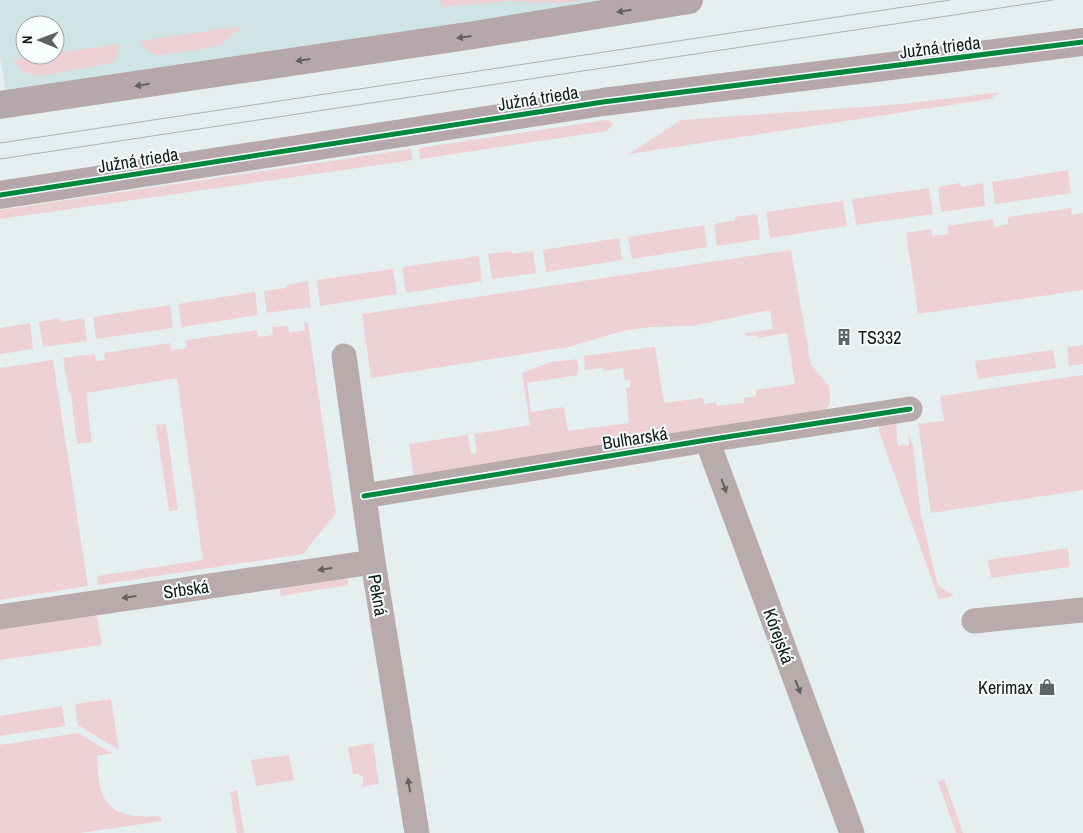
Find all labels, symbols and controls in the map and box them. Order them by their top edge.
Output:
one-way arrow [616,7,632,15]
north arrow [15,15,65,65]
street label: Južná trieda [898,30,982,64]
one-way arrow [455,33,471,41]
text: N [18,35,36,44]
one-way arrow [294,57,310,65]
street label: Južná trieda [496,79,580,117]
one-way arrow [134,82,150,90]
street label: Južná trieda [96,141,180,179]
place label: TS332 [858,325,902,350]
building icon: TS332 [834,327,854,347]
street label: Bulharská [601,421,669,455]
one-way arrow [721,478,728,493]
one-way arrow [316,566,332,574]
street label: Pekná [362,572,394,618]
street label: Srbská [162,573,210,605]
one-way arrow [121,594,137,602]
street label: Kórejská [757,605,801,667]
place label: Kerimax [978,675,1034,700]
shop icon: Kerimax [1037,677,1057,697]
one-way arrow [795,680,802,695]
one-way arrow [405,776,413,792]

